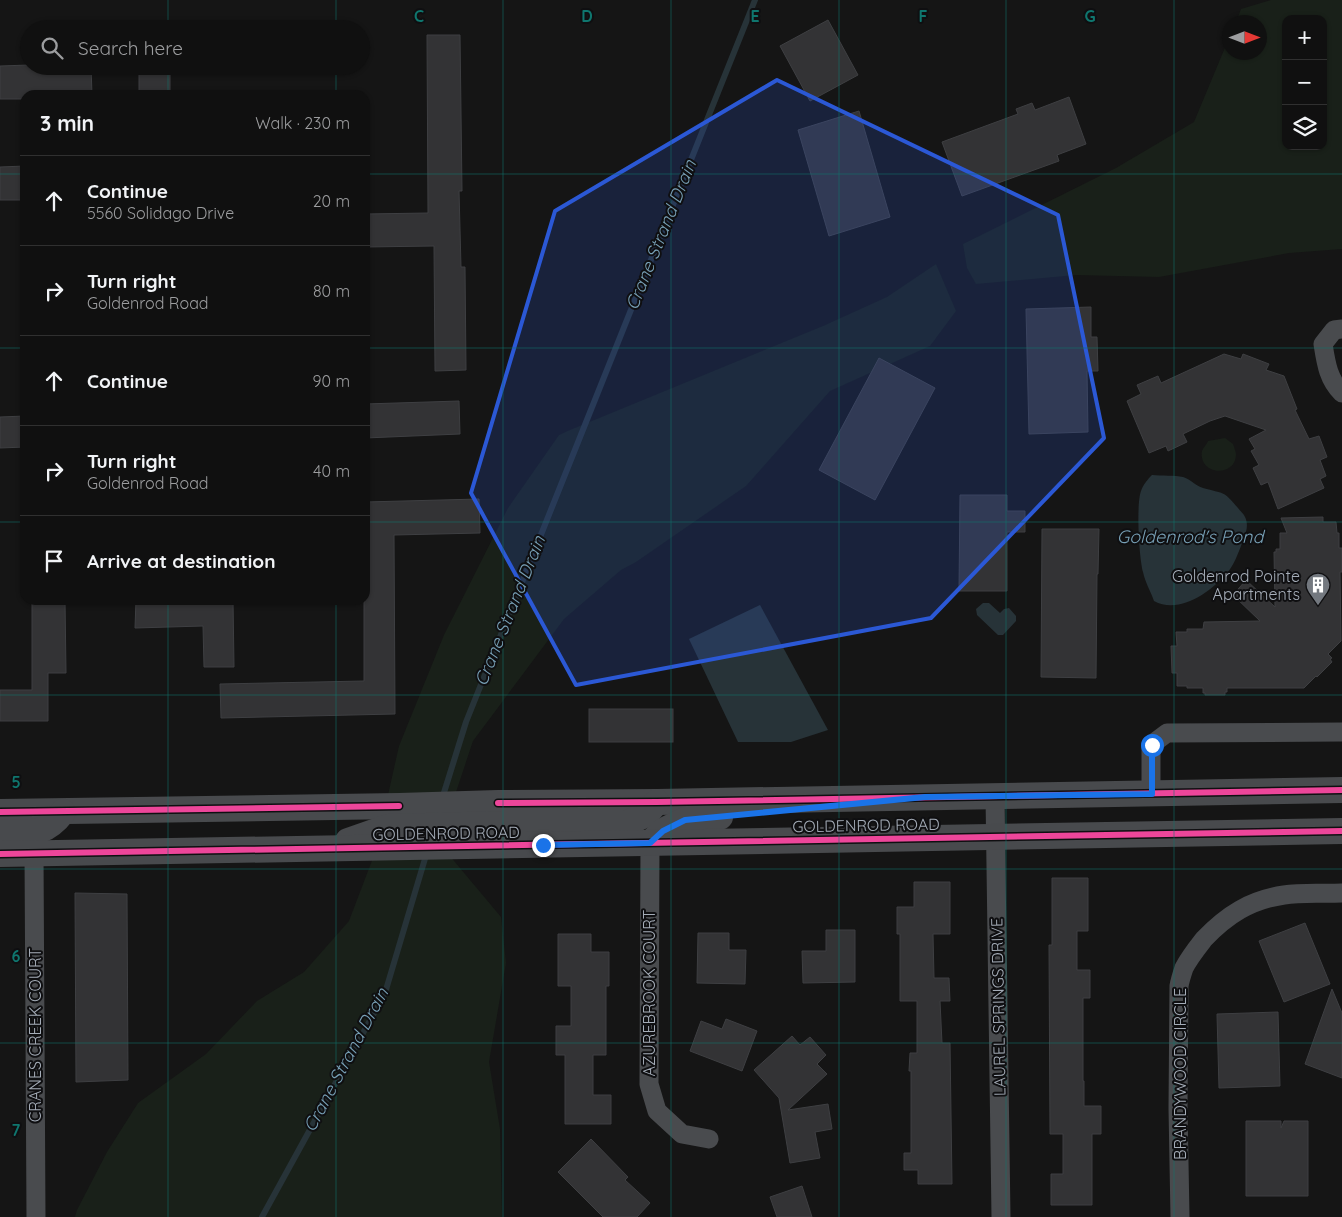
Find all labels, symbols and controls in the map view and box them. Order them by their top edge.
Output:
text: C [414,6,424,26]
text: D [581,6,593,26]
text: E [750,6,760,26]
text: F [919,6,928,26]
text: G [1084,6,1096,26]
north arrow [1222,15,1267,60]
map controls [1282,15,1327,150]
button: + [1282,15,1327,60]
search box [20,20,370,75]
icon: search [38,34,66,62]
text: Search here [78,36,183,60]
button: − [1282,60,1327,105]
button: layers [1282,105,1327,150]
text: 3 min [40,110,94,136]
text: Walk · 230 m [255,113,350,133]
water label: Crane Strand Drain [620,156,701,313]
text: Continue [87,179,168,203]
icon: ahead [40,187,68,215]
text: 20 m [313,191,350,211]
text: 5560 Solidago Drive [87,203,234,223]
text: Turn right [87,269,176,293]
icon: right [40,277,68,305]
text: 80 m [313,281,350,301]
text: Goldenrod Road [87,293,209,313]
icon: ahead [40,367,68,395]
text: Continue [87,369,168,393]
text: 90 m [313,371,350,391]
text: Turn right [87,449,176,473]
icon: right [40,457,68,485]
text: 40 m [313,461,350,481]
text: Goldenrod Road [87,473,209,493]
water label: Goldenrod's Pond [1117,525,1265,548]
water label: Crane Strand Drain [469,532,550,689]
icon: arrive [40,547,68,575]
text: Arrive at destination [87,549,276,573]
place label: Goldenrod Pointe Apartments [1172,566,1300,604]
building icon: Goldenrod Pointe Apartments [1305,572,1331,606]
route start [1141,734,1164,757]
text: 5 [11,772,21,792]
street label: GOLDENROD ROAD [792,814,940,836]
street label: GOLDENROD ROAD [372,822,520,844]
route end [532,834,555,857]
street label: AZUREBROOK COURT [639,909,659,1076]
street label: LAUREL SPRINGS DRIVE [986,918,1010,1096]
text: 6 [12,946,21,966]
street label: CRANES CREEK COURT [25,947,45,1122]
water label: Crane Strand Drain [298,983,393,1136]
street label: BRANDYWOOD CIRCLE [1170,988,1190,1160]
text: 7 [12,1120,21,1140]

